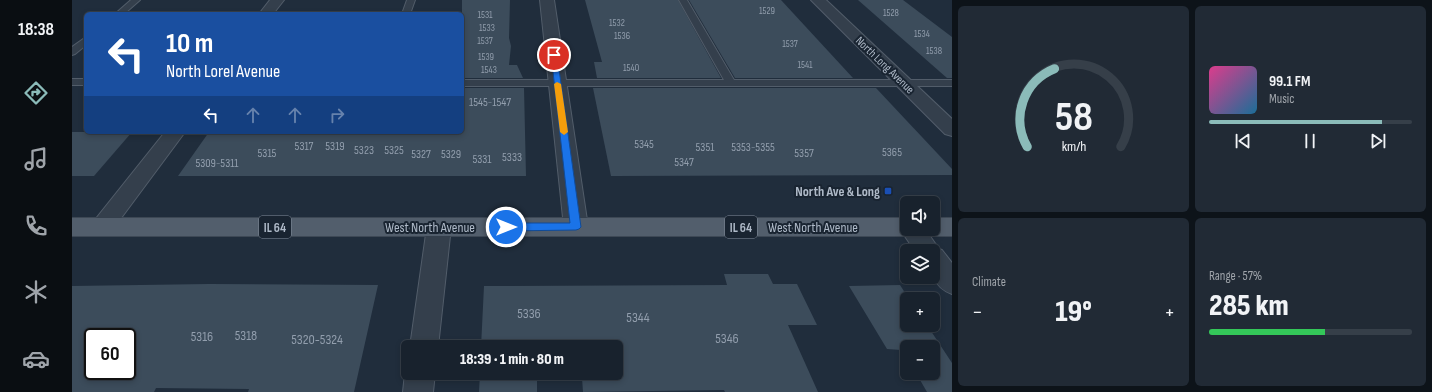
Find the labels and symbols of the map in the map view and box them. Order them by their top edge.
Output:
house number: 1529 [759,5,775,17]
house number: 1528 [883,7,899,19]
house number: 1531 [477,9,493,21]
house number: 1532 [609,17,625,29]
house number: 1533 [479,22,495,34]
house number: 1534 [914,28,930,40]
house number: 1536 [614,30,630,42]
street label: North Long Avenue [852,34,917,97]
house number: 1537 [477,35,493,47]
pin [537,38,571,72]
house number: 1537 [782,38,798,50]
house number: 1538 [926,45,942,57]
house number: 1539 [478,51,494,63]
house number: 1541 [797,59,813,71]
house number: 1540 [623,62,639,74]
house number: 1543 [481,64,497,76]
house number: 1545-1547 [469,95,511,110]
house number: 5345 [634,137,654,152]
house number: 5317 [295,139,314,154]
house number: 5319 [325,139,345,154]
house number: 5351 [696,140,715,155]
house number: 5353-5355 [731,140,775,155]
house number: 5323 [354,143,374,158]
house number: 5325 [384,143,404,158]
house number: 5365 [882,145,902,160]
house number: 5315 [258,146,277,161]
house number: 5357 [794,146,814,161]
house number: 5327 [411,147,431,162]
house number: 5329 [441,147,461,162]
house number: 5333 [502,150,522,165]
house number: 5331 [472,152,492,167]
house number: 5347 [674,155,694,170]
house number: 5309-5311 [195,156,239,171]
place label: North Ave & Long [795,183,880,200]
marker: North Ave & Long [883,186,893,196]
position arrow [485,206,527,248]
road number: IL 64 [259,216,291,238]
road number: IL 64 [725,216,757,238]
street label: West North Avenue [385,219,475,236]
street label: West North Avenue [768,219,858,236]
house number: 5336 [517,305,541,322]
house number: 5344 [626,309,650,326]
house number: 5318 [235,327,257,344]
speed limit sign: 60 [84,328,136,380]
house number: 5316 [191,328,213,345]
house number: 5346 [715,330,739,347]
house number: 5320-5324 [291,331,343,348]

